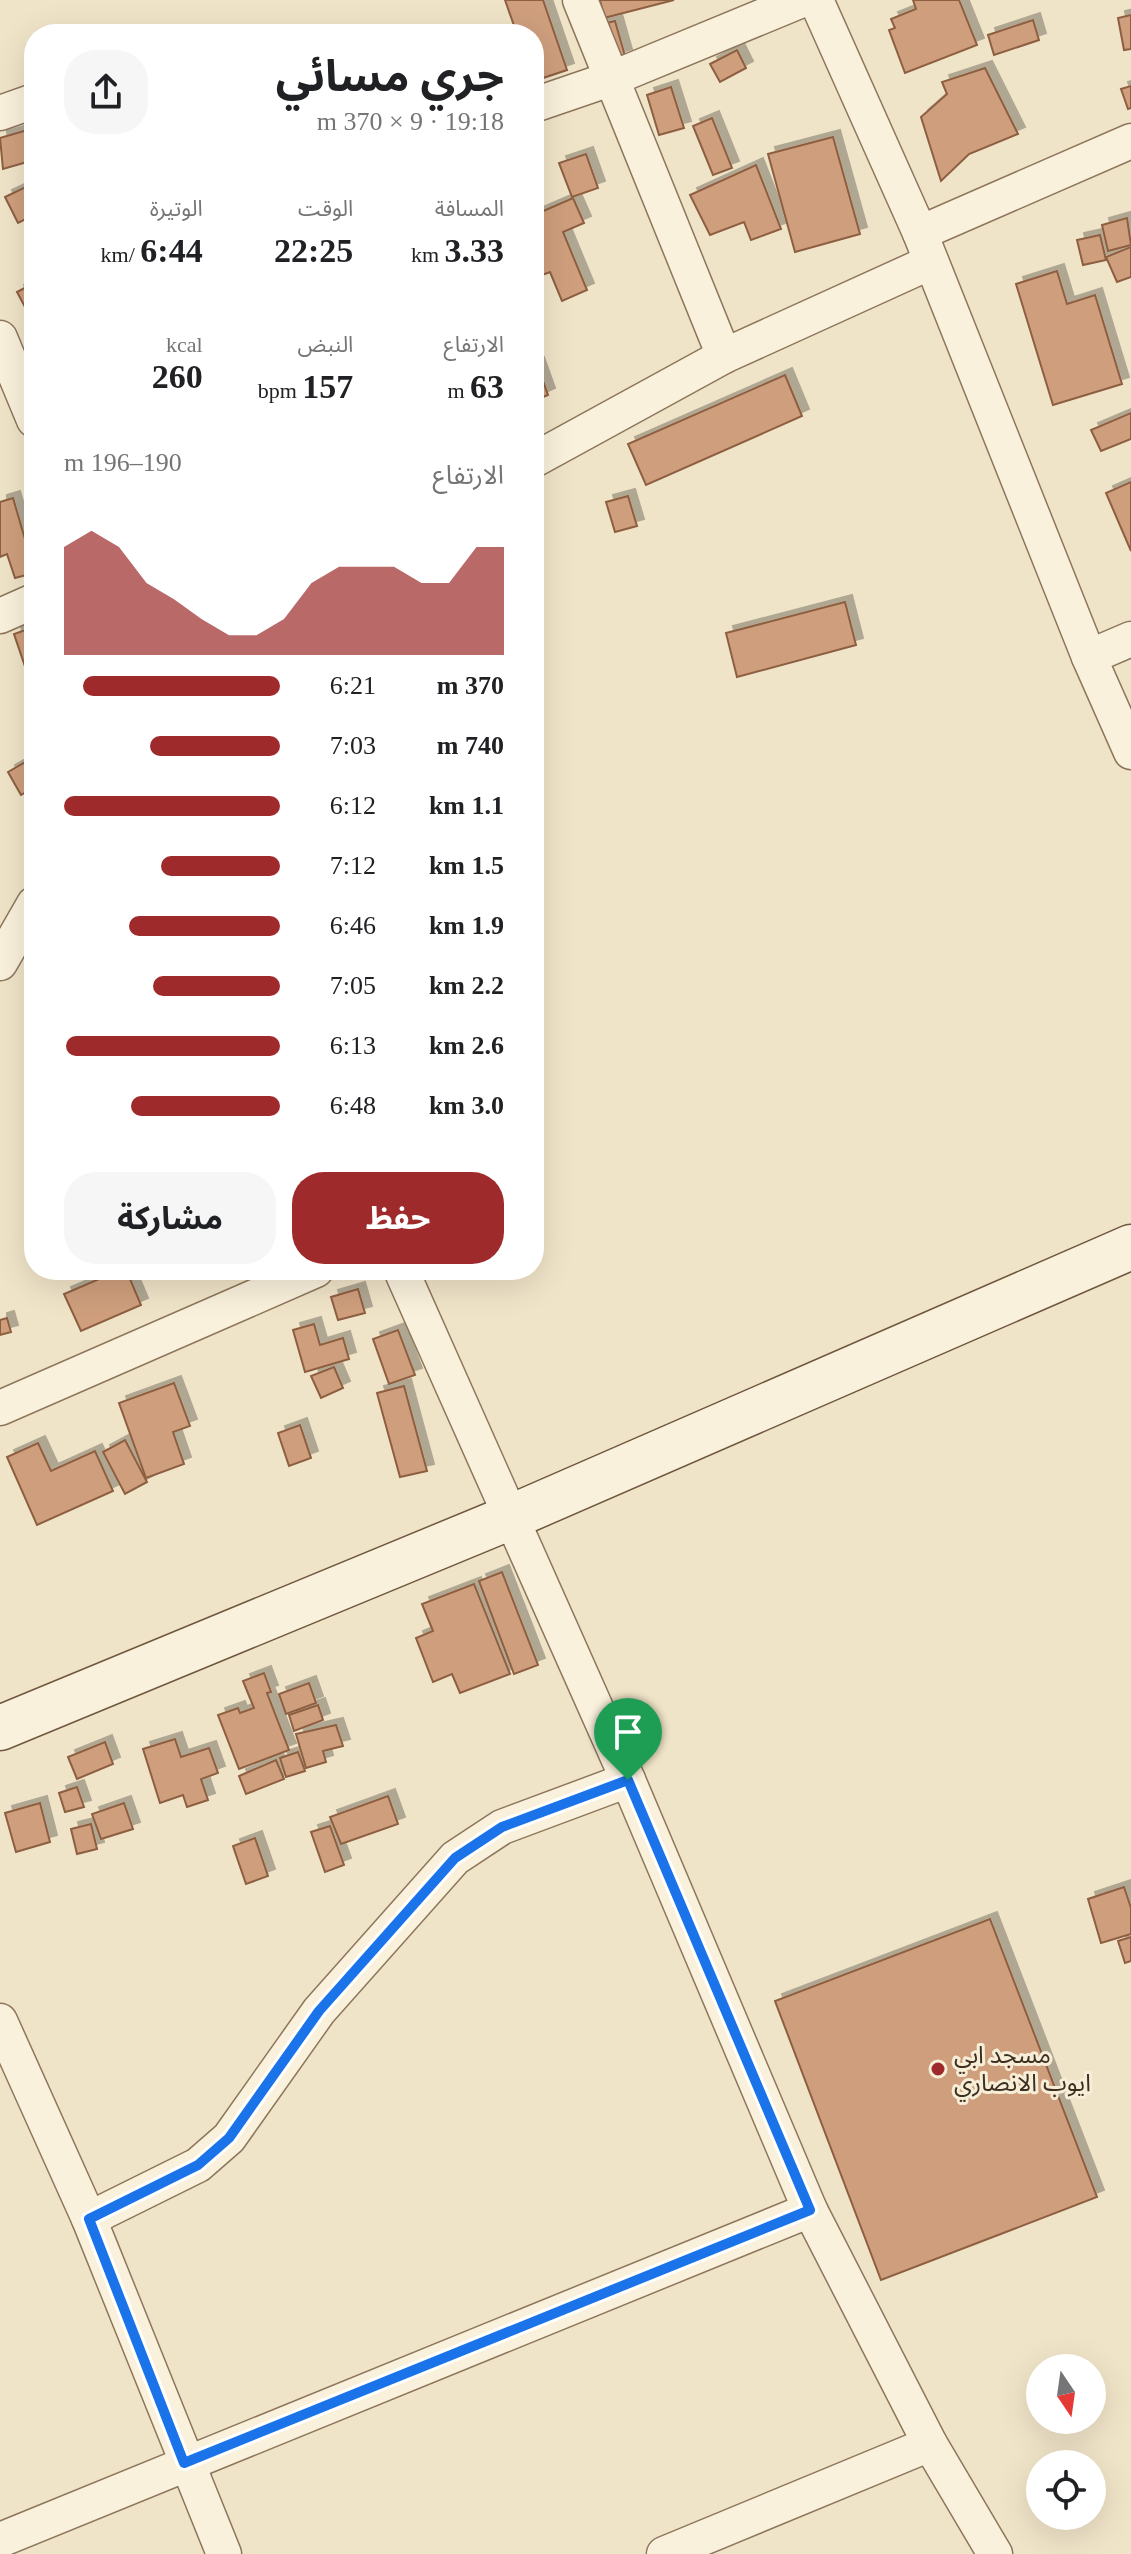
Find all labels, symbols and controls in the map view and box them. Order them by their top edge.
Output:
button: share [64,50,148,134]
text: جري مسائي [276,52,504,101]
text: 19:18 · 9 × 370 m [317,107,504,136]
text: الوتيرة [150,196,203,221]
text: الوقت [298,196,353,221]
text: المسافة [435,196,504,221]
text: 6:44 [140,232,203,269]
text: 22:25 [274,232,353,269]
text: 3.33 [445,232,504,269]
text: /km [101,242,140,267]
text: km [411,242,445,267]
text: kcal [166,332,203,357]
text: النبض [298,332,353,357]
text: الارتفاع [444,332,504,357]
text: 260 [152,358,203,395]
text: 157 [302,368,353,405]
text: 63 [470,368,504,405]
text: bpm [258,378,302,403]
text: m [447,378,470,403]
text: 190–196 m [64,448,182,477]
text: الارتفاع [433,461,504,490]
text: 6:21 [330,671,376,700]
text: 370 m [437,671,504,700]
text: 7:03 [330,731,376,760]
text: 740 m [437,731,504,760]
text: 6:12 [330,791,376,820]
text: 1.1 km [429,791,504,820]
text: 7:12 [330,851,376,880]
text: 1.5 km [429,851,504,880]
text: 6:46 [330,911,376,940]
text: 1.9 km [429,911,504,940]
text: 7:05 [330,971,376,1000]
text: 2.2 km [429,971,504,1000]
text: 6:13 [330,1031,376,1060]
text: 2.6 km [429,1031,504,1060]
text: 6:48 [330,1091,376,1120]
text: 3.0 km [429,1091,504,1120]
button: مشاركة [64,1172,276,1264]
button: حفظ [292,1172,504,1264]
pin [594,1698,662,1780]
icon: arrive [606,1710,650,1754]
place label: مسجد ابي ايوب الانصاري [954,2042,1091,2102]
marker: مسجد ابي ايوب الانصاري [929,2060,947,2078]
north arrow [1026,2354,1106,2434]
map controls [1026,2354,1106,2530]
button: locate [1026,2450,1106,2530]

